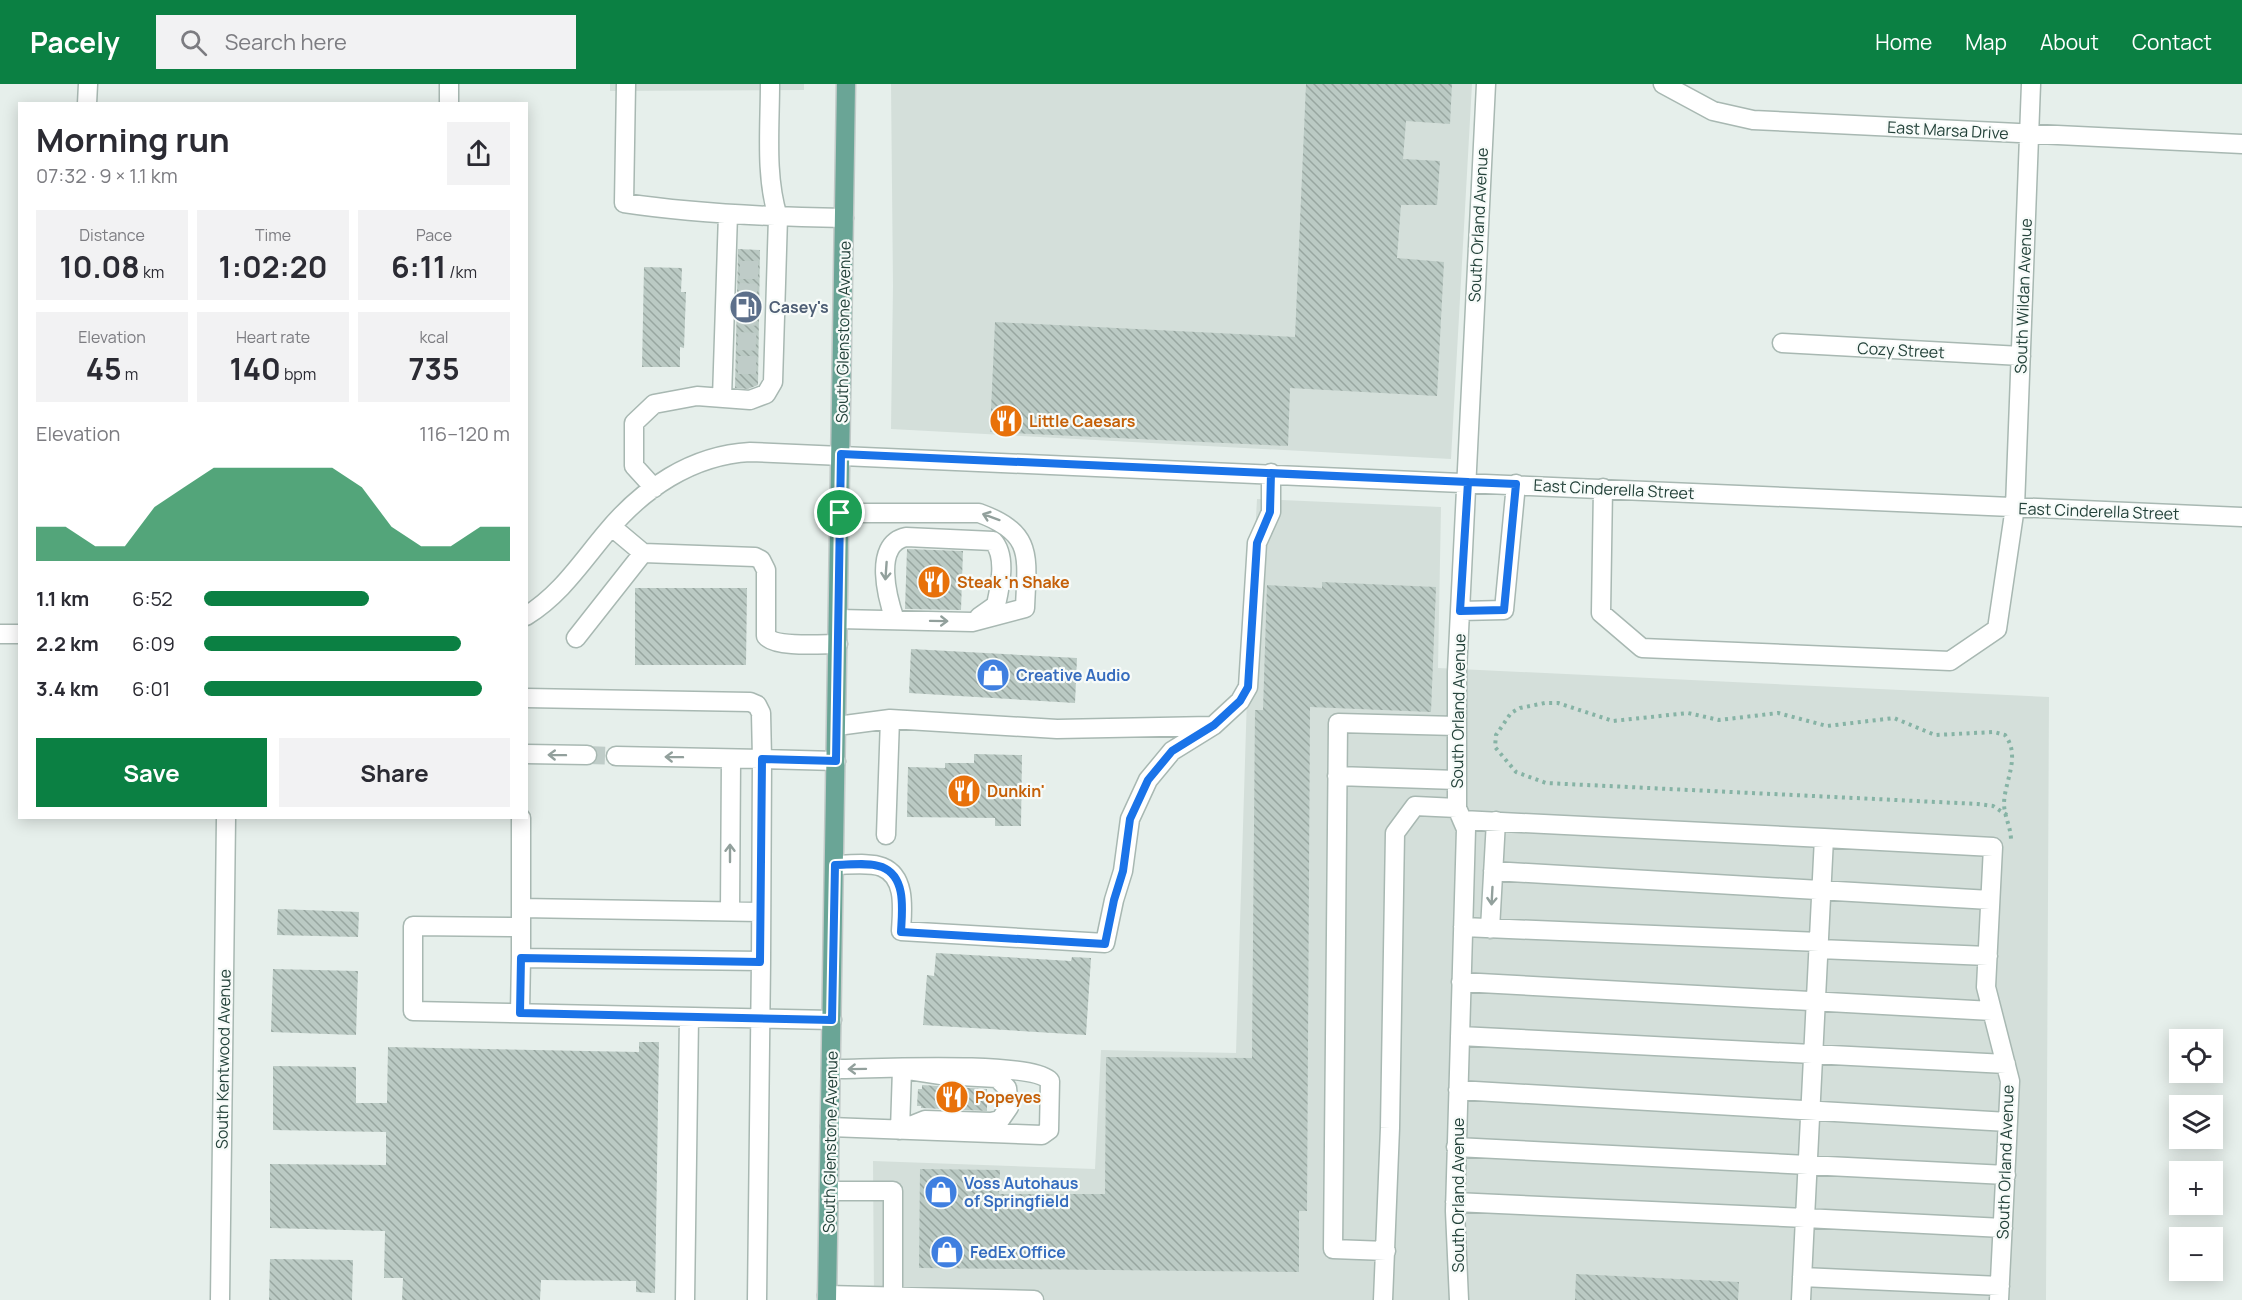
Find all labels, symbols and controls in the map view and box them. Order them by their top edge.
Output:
search box [156,15,576,69]
text: Pacely [30,23,120,61]
icon: search [177,26,210,59]
text: Search here [225,27,347,57]
text: Home [1875,28,1932,56]
text: Map [1965,28,2007,56]
text: About [2040,28,2099,56]
text: Contact [2132,28,2212,56]
street label: East Marsa Drive [1887,116,2009,144]
text: Morning run [36,117,230,162]
button: share [447,122,510,185]
street label: South Orland Avenue [1463,147,1493,303]
text: 07:32 · 9 × 1.1 km [36,162,178,189]
street label: South Wildan Avenue [2009,218,2037,374]
text: Distance [79,224,145,246]
text: Time [255,224,291,246]
text: Pace [416,224,452,246]
street label: South Glenstone Avenue [830,241,856,423]
text: 10.08 [60,246,140,287]
text: 1:02:20 [219,246,327,287]
text: 6:11 [391,246,446,287]
text: km [140,261,164,283]
text: /km [446,261,477,283]
fuel station icon: Casey's [728,289,764,325]
place label: Casey's [769,296,829,318]
text: Elevation [78,326,146,348]
text: Heart rate [236,326,310,348]
text: kcal [419,326,449,348]
street label: Cozy Street [1857,337,1945,363]
text: 45 [86,348,122,389]
text: 140 [230,348,281,389]
text: 735 [408,348,460,389]
text: m [122,363,138,385]
text: bpm [281,363,316,385]
restaurant icon: Little Caesars [988,403,1024,439]
place label: Little Caesars [1029,410,1136,432]
text: Elevation [36,420,120,447]
text: 116–120 m [419,420,510,447]
street label: East Cinderella Street [1533,474,1695,504]
pin [814,487,865,538]
icon: arrive [823,496,856,529]
street label: East Cinderella Street [2018,497,2180,525]
one-way arrow [982,511,1001,522]
one-way arrow [880,561,891,581]
restaurant icon: Steak 'n Shake [916,564,952,600]
place label: Steak 'n Shake [957,571,1070,593]
text: 1.1 km [36,585,89,612]
text: 6:52 [132,585,173,612]
one-way arrow [929,616,949,627]
text: 2.2 km [36,630,99,657]
text: 6:09 [132,630,175,657]
street label: South Orland Avenue [1446,633,1470,789]
shop icon: Creative Audio [975,657,1011,693]
place label: Creative Audio [1016,664,1131,686]
text: 3.4 km [36,675,99,702]
text: 6:01 [132,675,170,702]
button: Save [36,738,267,807]
button: Share [279,738,510,807]
one-way arrow [547,749,567,761]
one-way arrow [664,752,684,763]
restaurant icon: Dunkin' [946,773,982,809]
place label: Dunkin' [987,780,1045,802]
one-way arrow [724,843,736,863]
one-way arrow [1486,886,1497,906]
street label: South Kentwood Avenue [210,969,236,1149]
map controls [2169,1029,2223,1281]
button: locate [2169,1029,2223,1083]
street label: South Glenstone Avenue [817,1051,843,1233]
one-way arrow [848,1063,868,1075]
restaurant icon: Popeyes [934,1079,970,1115]
street label: South Orland Avenue [1991,1084,2019,1240]
place label: Popeyes [975,1086,1042,1108]
button: layers [2169,1095,2223,1149]
street label: South Orland Avenue [1447,1118,1469,1272]
button: + [2169,1161,2223,1215]
place label: Voss Autohaus of Springfield [964,1172,1079,1212]
shop icon: Voss Autohaus of Springfield [923,1174,959,1210]
button: − [2169,1227,2223,1281]
shop icon: FedEx Office [929,1234,965,1270]
place label: FedEx Office [970,1241,1066,1263]

